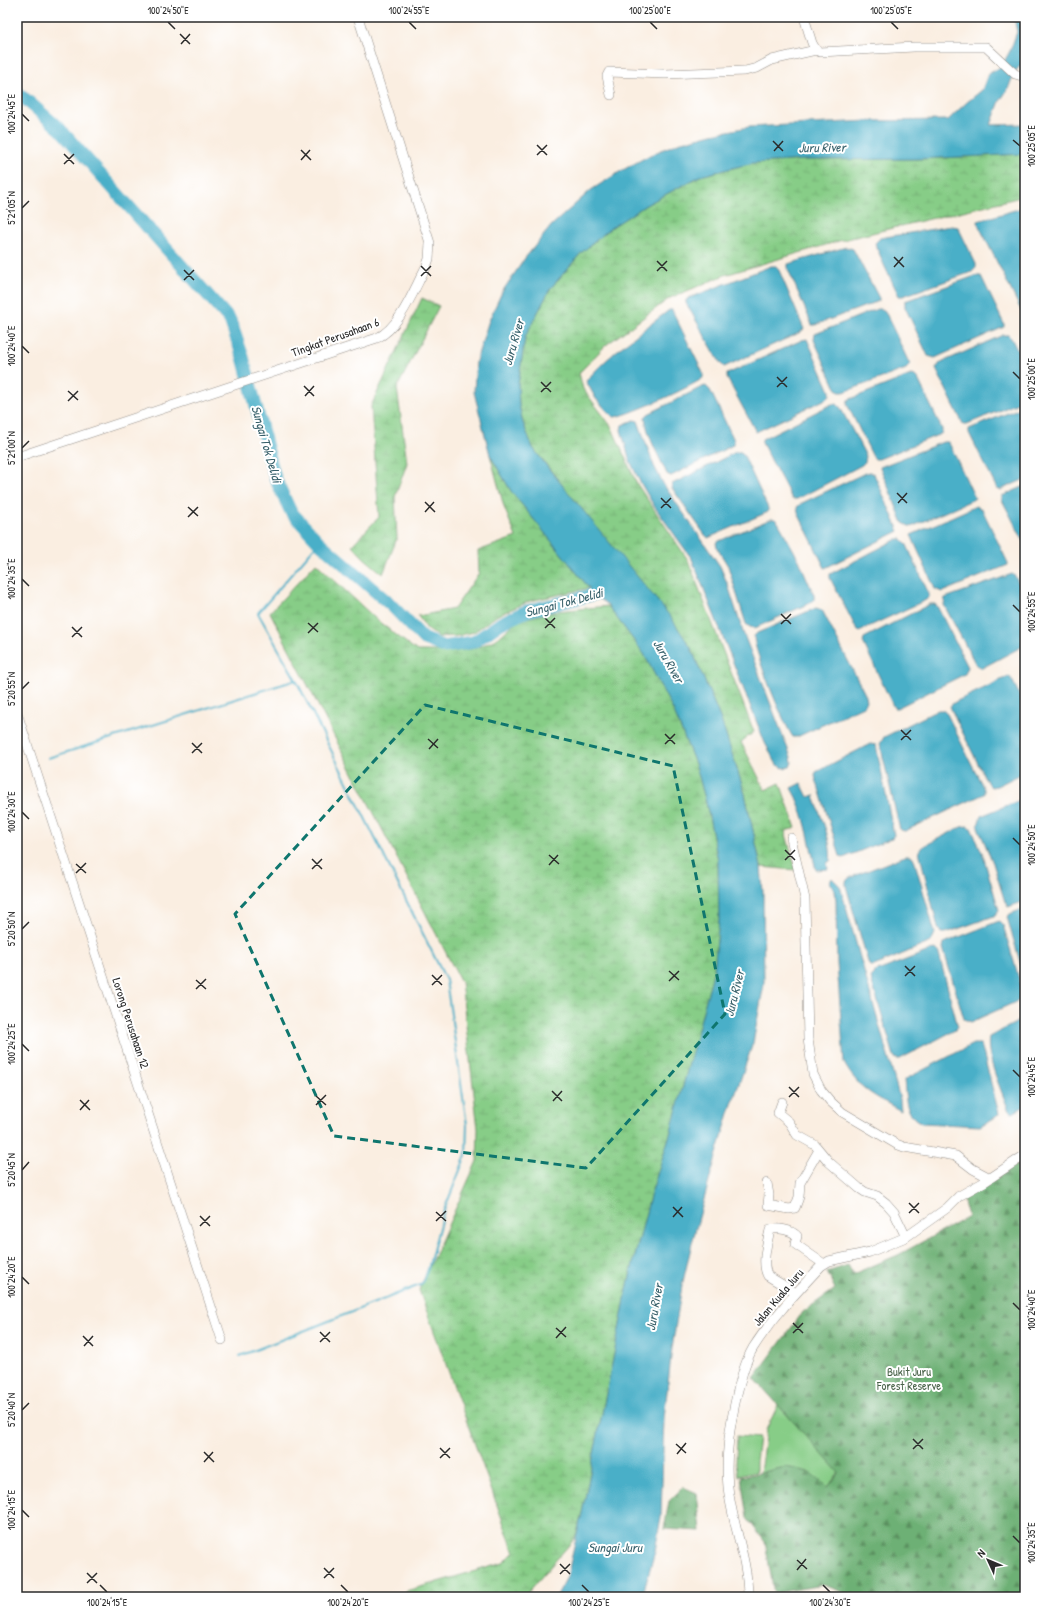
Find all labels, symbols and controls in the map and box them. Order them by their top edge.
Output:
text: 100°24'50"E [147,4,189,17]
text: 100°24'55"E [389,4,430,17]
text: 100°25'00"E [629,4,672,17]
text: 100°25'05"E [870,4,912,17]
text: 100°24'45"E [5,93,18,134]
text: 100°25'05"E [1025,125,1038,167]
water label: Juru River [798,138,848,156]
text: 5°21'05"N [5,191,18,225]
street label: Tingkat Perusahaan 6 [289,313,381,361]
water label: Juru River [498,315,529,367]
text: 100°24'40"E [5,325,18,366]
text: 100°25'00"E [1025,357,1038,400]
water label: Sungai Tok Delidi [246,403,287,486]
text: 5°21'00"N [5,431,18,465]
text: 100°24'35"E [5,558,18,600]
water label: Sungai Tok Delidi [523,583,606,622]
text: 100°24'55"E [1025,591,1038,632]
water label: Juru River [649,636,690,688]
text: 5°20'55"N [5,672,18,706]
text: 100°24'30"E [5,791,18,833]
text: 100°24'50"E [1025,824,1038,866]
text: 5°20'50"N [5,912,18,946]
water label: Juru River [720,966,749,1018]
street label: Lorong Perusahaan 12 [108,976,154,1071]
text: 100°24'25"E [5,1023,18,1065]
text: 100°24'45"E [1025,1056,1038,1097]
text: 5°20'45"N [5,1153,18,1187]
text: 100°24'20"E [5,1256,18,1298]
street label: Jalan Kuala Juru [749,1264,807,1329]
water label: Juru River [641,1280,667,1332]
text: 100°24'40"E [1025,1289,1038,1330]
park label: Bukit Juru Forest Reserve [876,1363,941,1394]
text: 5°20'40"N [5,1393,18,1427]
text: 100°24'15"E [5,1489,18,1530]
text: 100°24'35"E [1025,1522,1038,1564]
water label: Sungai Juru [588,1538,644,1557]
north arrow [968,1540,1008,1580]
text: N [974,1546,988,1560]
text: 100°24'15"E [87,1596,128,1609]
text: 100°24'20"E [327,1596,369,1609]
text: 100°24'25"E [568,1596,610,1609]
text: 100°24'30"E [809,1596,851,1609]

